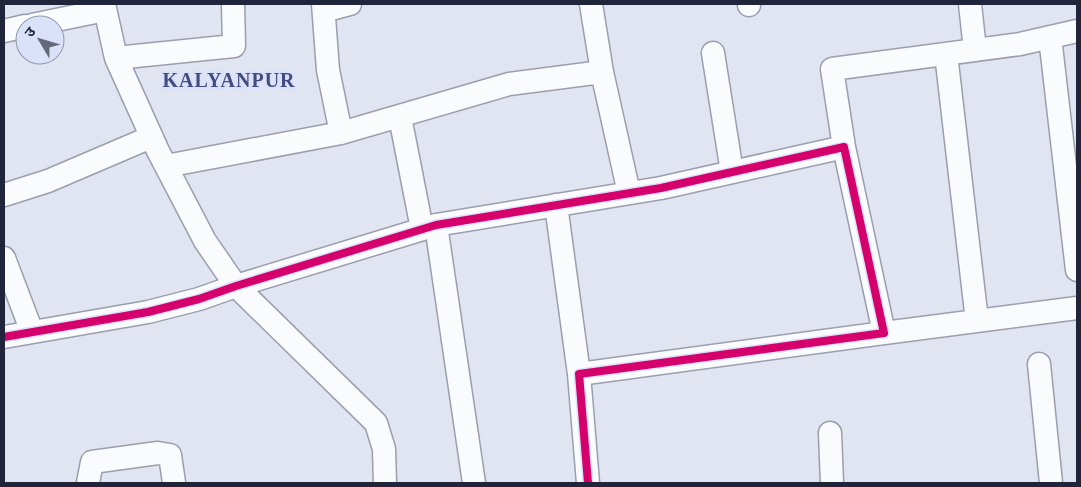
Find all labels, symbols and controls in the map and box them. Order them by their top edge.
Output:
north arrow [15,15,65,65]
text: उ [22,24,39,40]
district label: KALYANPUR [162,69,296,91]

